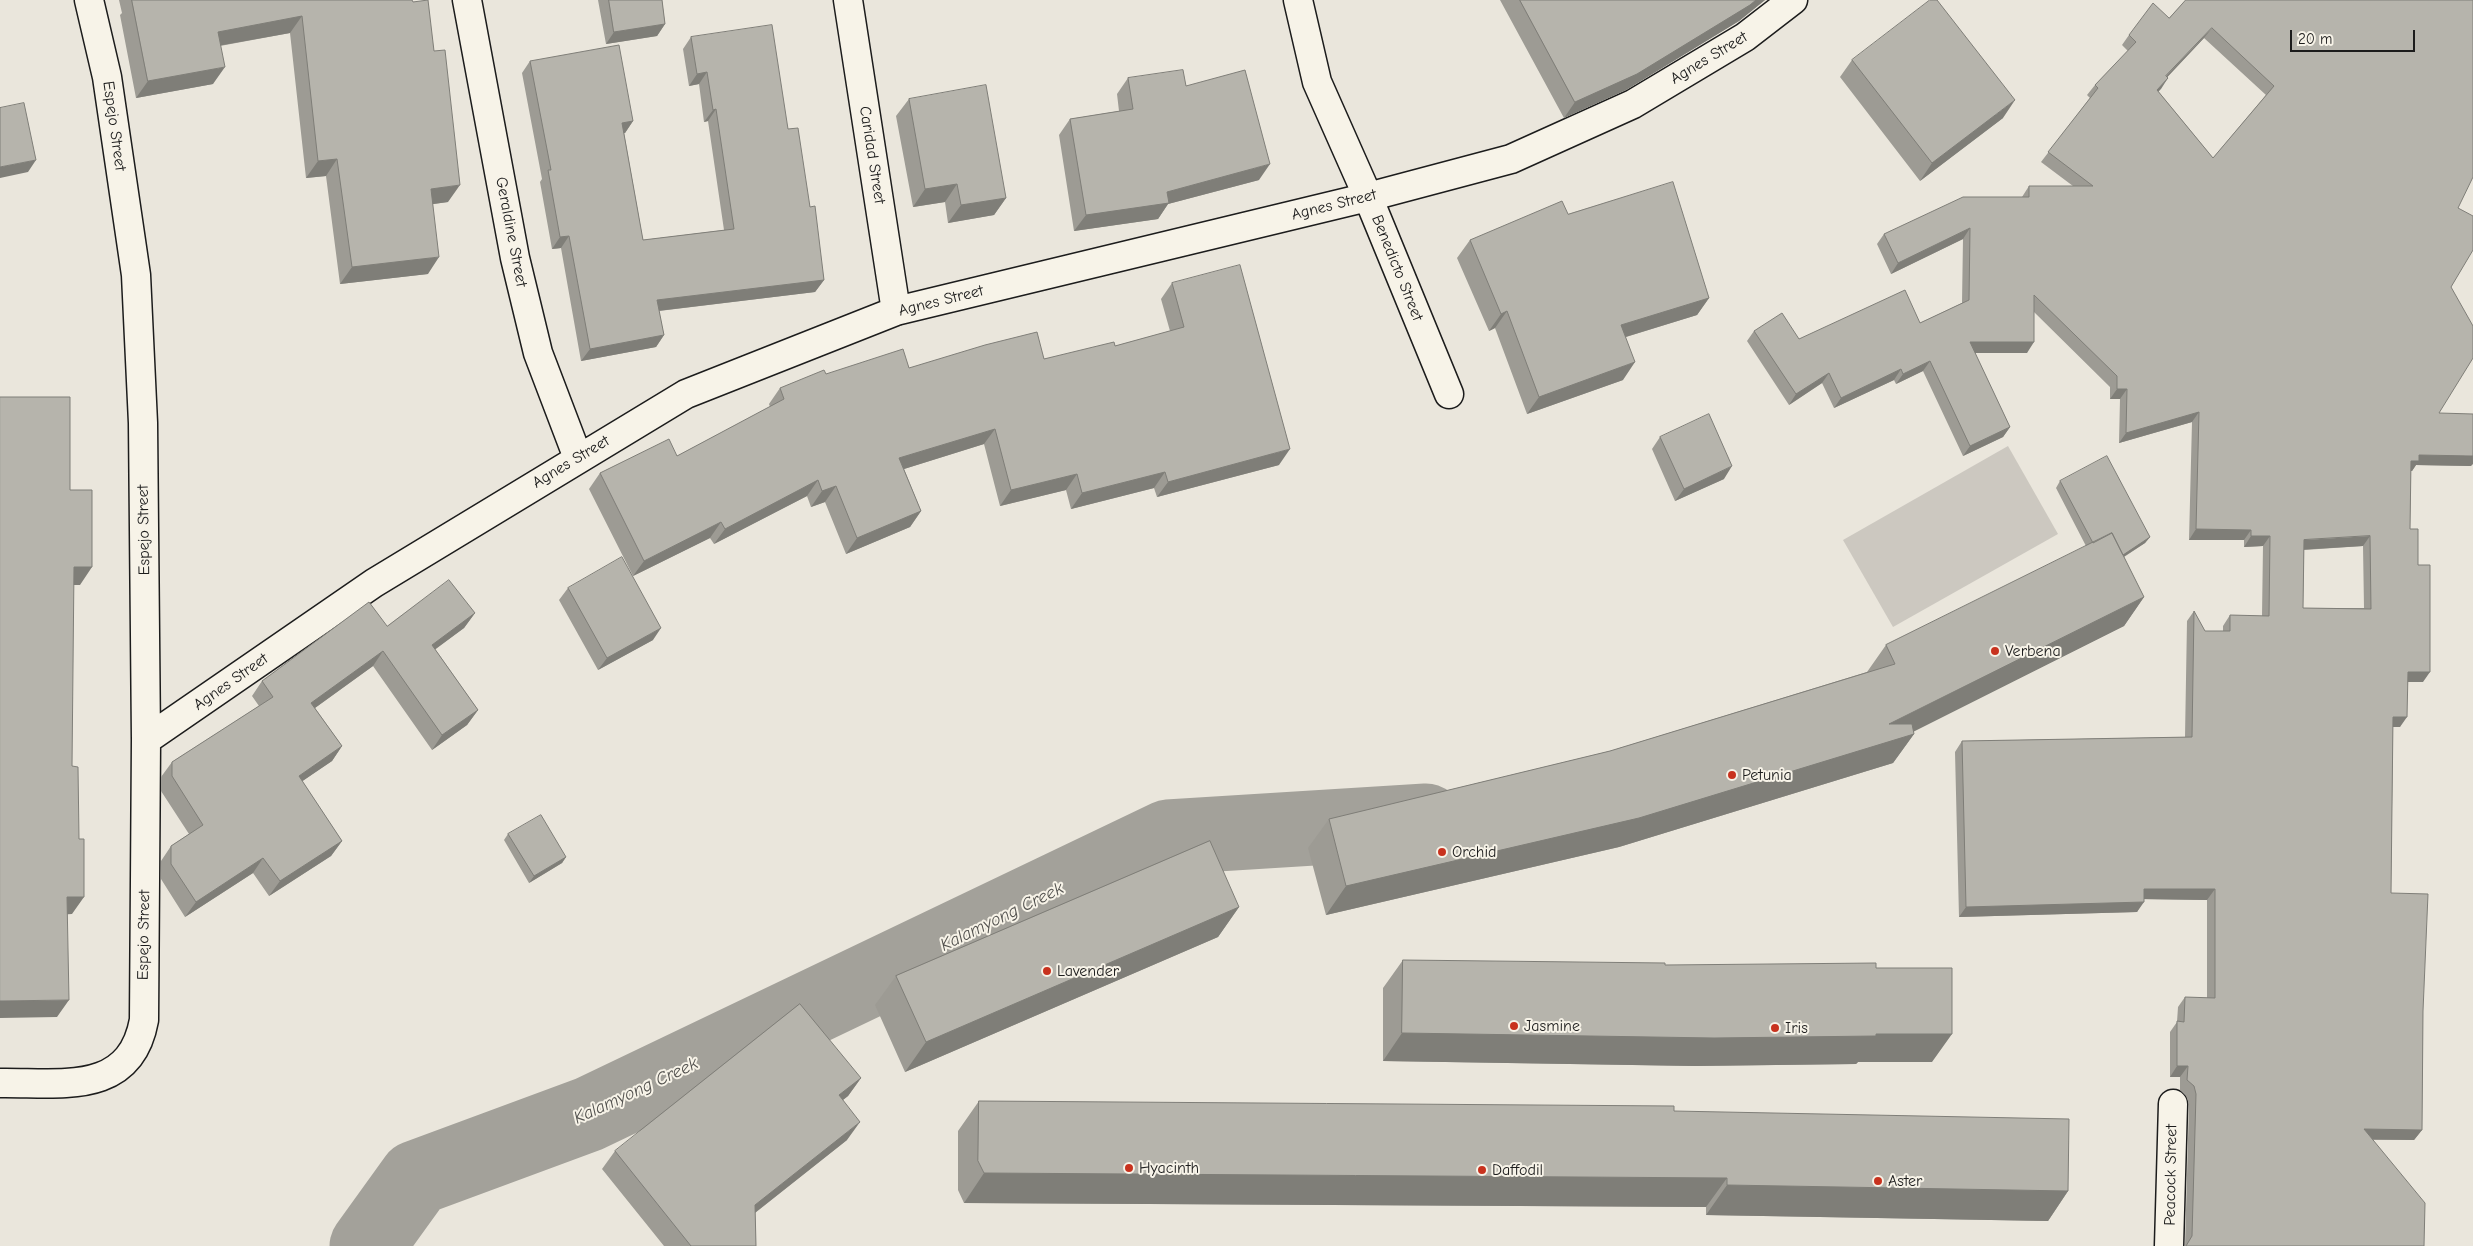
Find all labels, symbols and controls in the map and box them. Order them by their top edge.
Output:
scale bar [2293,20,2418,52]
street label: Agnes Street [1667,27,1751,89]
text: 20 m [2298,30,2332,48]
street label: Espejo Street [98,80,130,172]
street label: Caridad Street [855,105,889,205]
street label: Geraldine Street [491,175,531,289]
street label: Agnes Street [1290,185,1378,225]
street label: Benedicto Street [1367,212,1427,324]
street label: Agnes Street [897,281,985,321]
street label: Agnes Street [529,431,613,493]
street label: Espejo Street [134,485,154,575]
place label: Verbena [2005,641,2061,661]
marker: Verbena [1989,645,2001,657]
street label: Agnes Street [190,649,272,715]
place label: Petunia [1742,765,1792,785]
marker: Petunia [1726,769,1738,781]
place label: Orchid [1452,842,1497,862]
marker: Orchid [1436,846,1448,858]
water label: Kalamyong Creek [937,878,1067,956]
street label: Espejo Street [134,890,154,980]
place label: Lavender [1057,961,1119,981]
marker: Lavender [1041,965,1053,977]
place label: Jasmine [1524,1016,1580,1036]
place label: Iris [1785,1018,1808,1038]
marker: Jasmine [1508,1020,1520,1032]
marker: Iris [1769,1022,1781,1034]
water label: Kalamyong Creek [570,1053,702,1129]
street label: Peacock Street [2161,1124,2181,1226]
place label: Hyacinth [1139,1158,1199,1178]
place label: Daffodil [1492,1160,1543,1180]
marker: Hyacinth [1123,1162,1135,1174]
marker: Daffodil [1476,1164,1488,1176]
place label: Aster [1888,1171,1922,1191]
marker: Aster [1872,1175,1884,1187]

